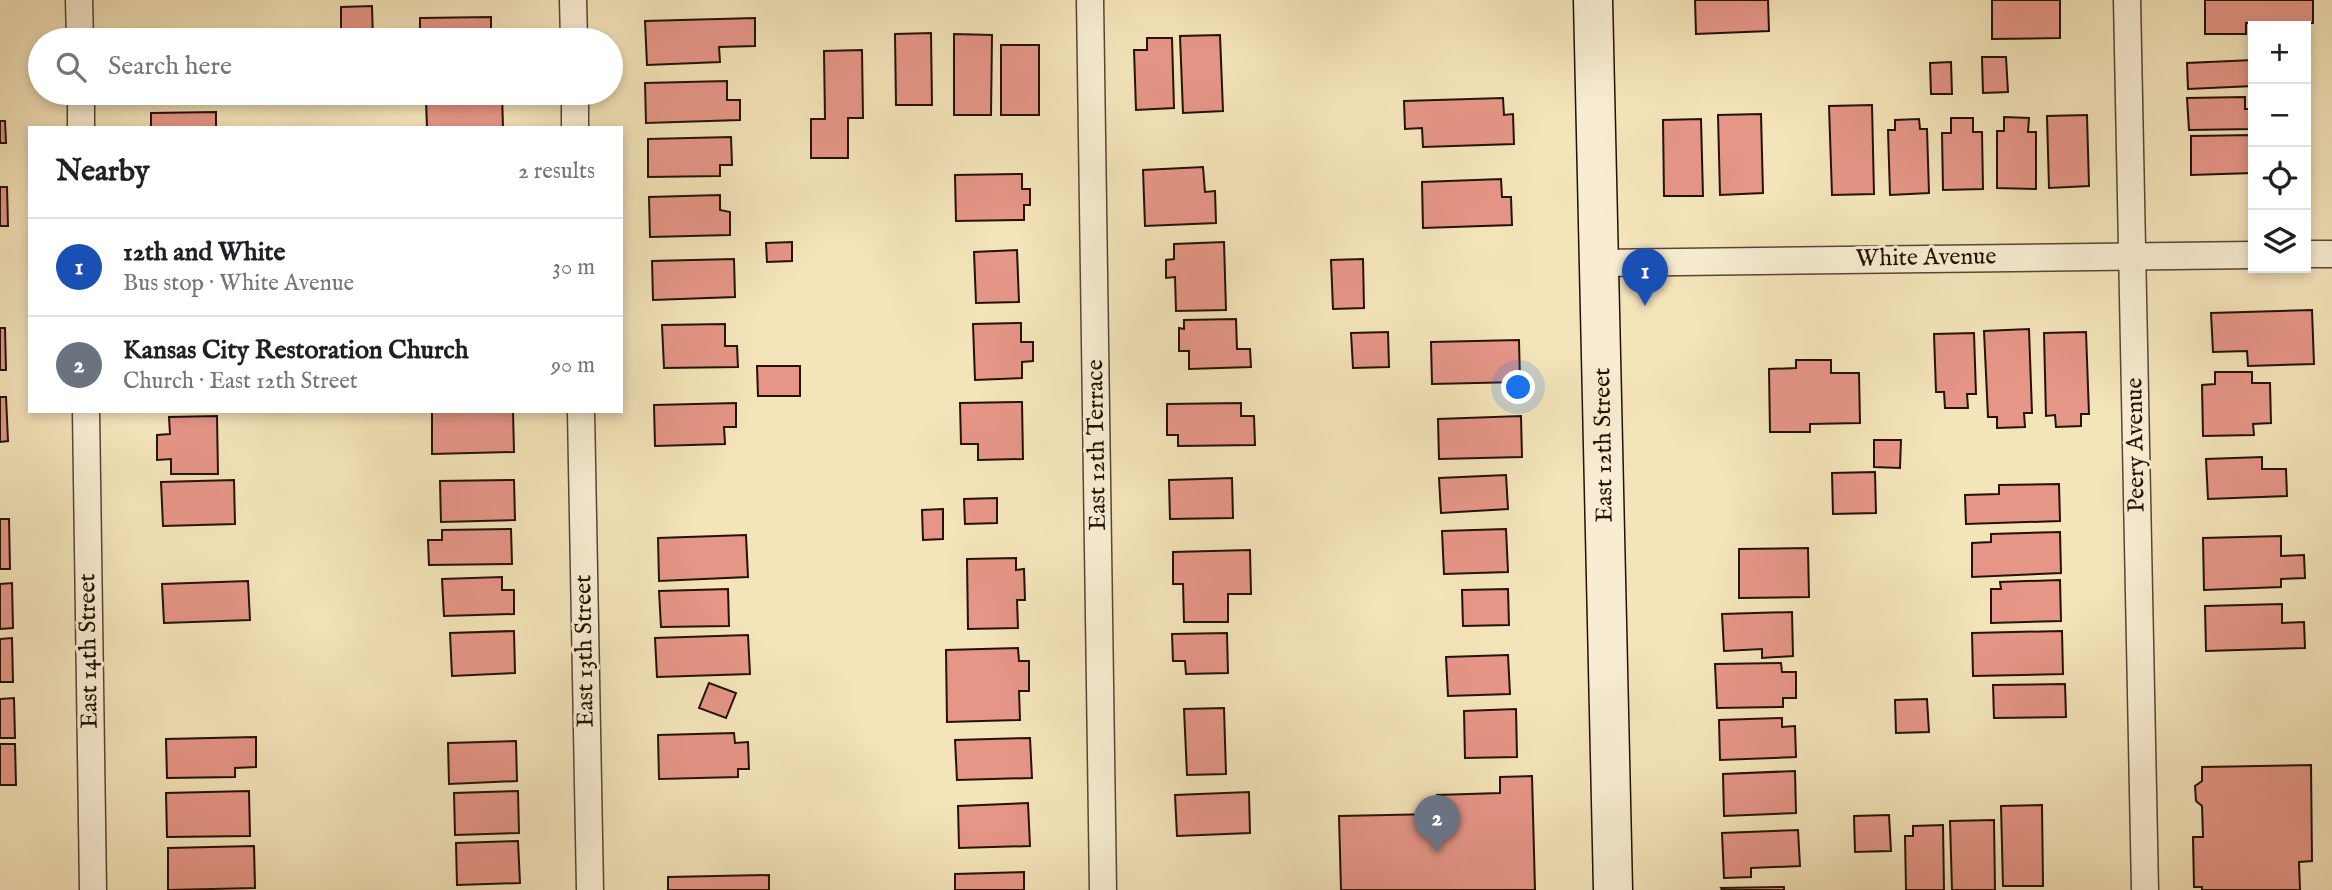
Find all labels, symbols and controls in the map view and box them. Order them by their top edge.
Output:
map controls [2248,21,2311,273]
button: + [2248,21,2311,84]
search box [28,28,623,105]
icon: search [52,48,90,86]
text: Search here [108,50,232,83]
button: − [2248,84,2311,147]
button: locate [2248,147,2311,210]
text: Nearby [56,153,149,191]
text: 2 results [518,157,595,186]
button: layers [2248,210,2311,273]
text: 12th and White [123,236,285,269]
street label: White Avenue [1855,241,1997,275]
pin: 1 [1622,248,1668,306]
text: 1 [75,253,83,282]
text: 30 m [552,253,595,282]
text: Bus stop · White Avenue [123,269,354,298]
text: Kansas City Restoration Church [123,334,469,367]
text: 2 [74,351,84,380]
text: 90 m [551,351,595,380]
street label: East 12th Terrace [1080,359,1114,531]
text: Church · East 12th Street [123,367,358,396]
street label: East 12th Street [1587,367,1621,523]
your location [1501,370,1535,404]
street label: Peery Avenue [2119,377,2153,513]
street label: East 14th Street [72,573,106,729]
street label: East 13th Street [568,574,602,728]
pin: 2 [1414,795,1460,853]

